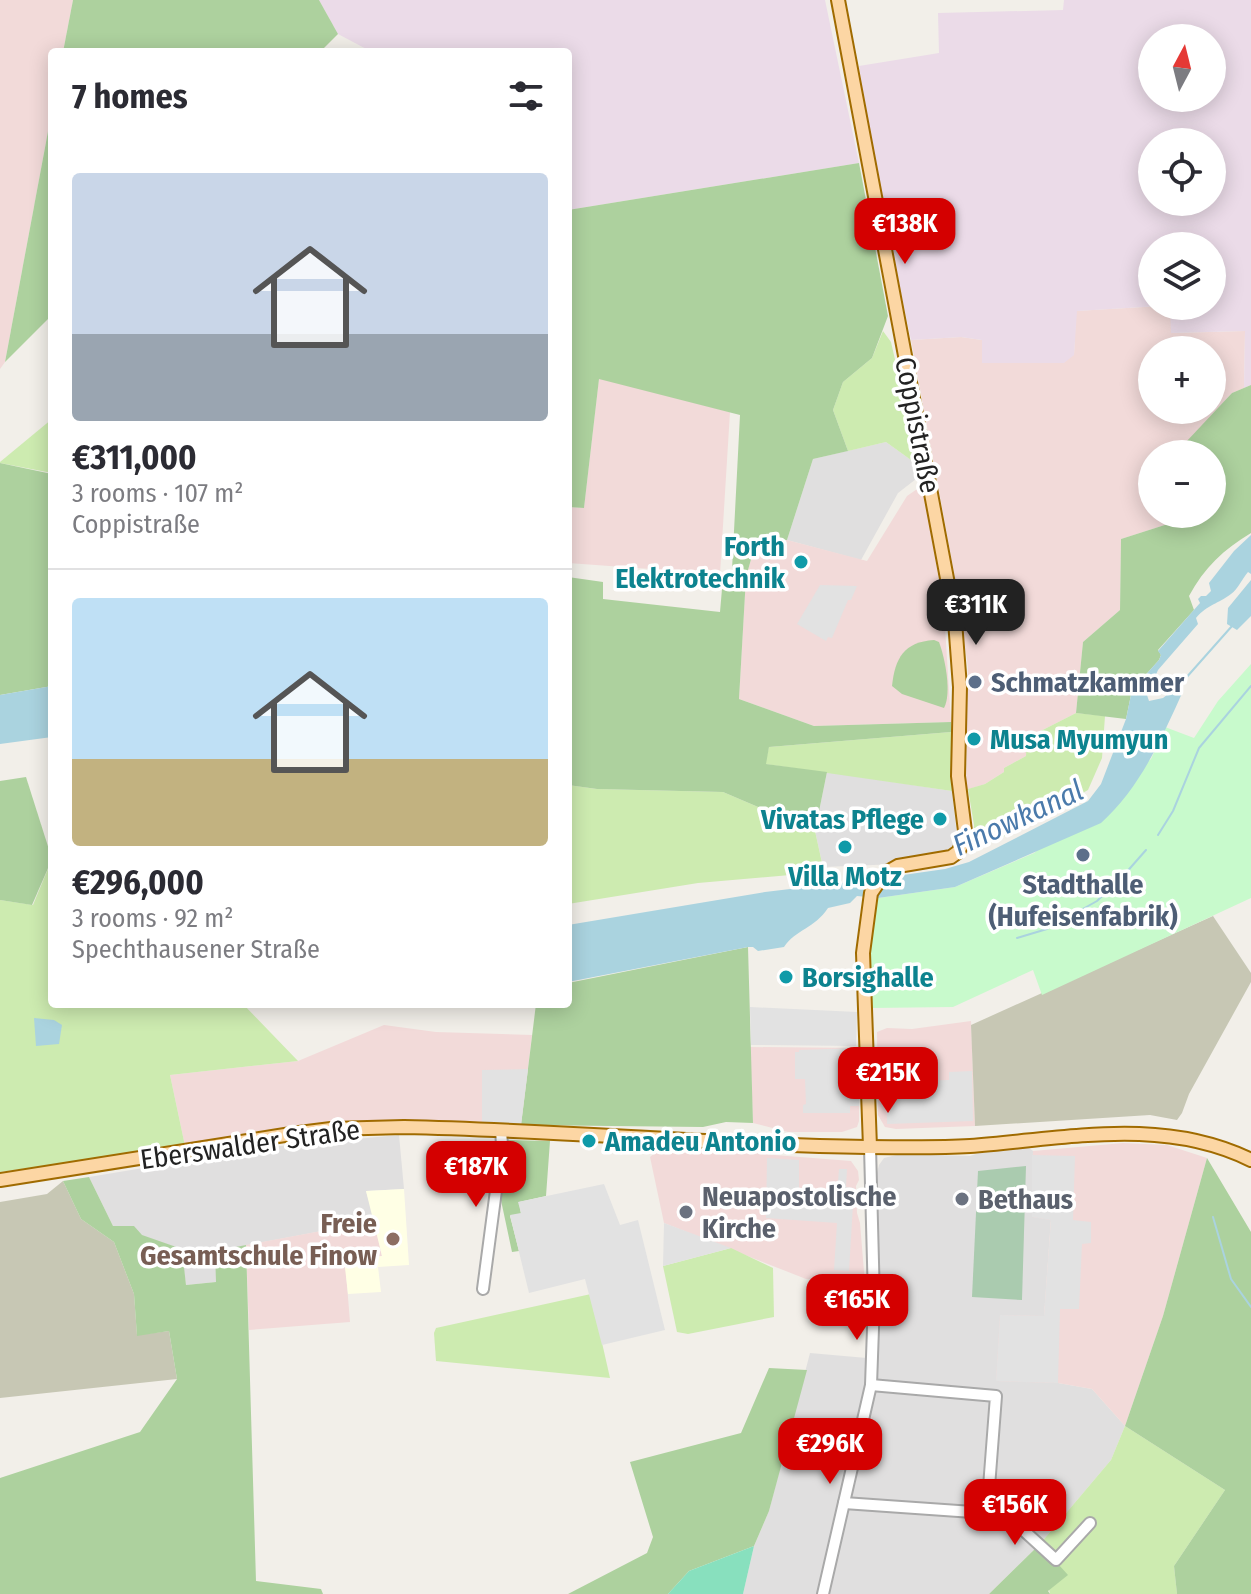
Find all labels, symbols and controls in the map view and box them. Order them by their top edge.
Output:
north arrow [1138,24,1226,112]
map controls [1138,24,1226,528]
icon: filters [504,74,548,118]
text: 7 homes [72,76,188,117]
button: locate [1138,128,1226,216]
pin: €138K [849,198,961,266]
text: €138K [872,208,938,239]
icon: home [238,225,382,369]
button: layers [1138,232,1226,320]
button: + [1138,336,1226,424]
street label: Coppistraße [888,354,947,496]
text: €311,000 [72,437,197,478]
button: − [1138,440,1226,528]
text: 3 rooms · 107 m² [72,478,244,509]
text: Coppistraße [72,509,200,540]
place label: Forth Elektrotechnik [615,530,786,595]
marker: Forth Elektrotechnik [792,553,810,571]
pin: €311K [920,579,1032,647]
text: €311K [945,589,1007,620]
icon: home [238,650,382,794]
place label: Schmatzkammer [991,666,1185,699]
marker: Schmatzkammer [966,673,984,691]
place label: Musa Myumyun [990,723,1168,756]
marker: Musa Myumyun [965,730,983,748]
water label: Finowkanal [947,772,1089,864]
place label: Vivatas Pflege [760,803,924,836]
marker: Vivatas Pflege [931,810,949,828]
marker: Villa Motz [836,838,854,856]
marker: Stadthalle (Hufeisenfabrik) [1074,846,1092,864]
place label: Villa Motz [787,860,902,893]
text: €296,000 [72,862,204,903]
place label: Stadthalle (Hufeisenfabrik) [988,868,1178,933]
text: 3 rooms · 92 m² [72,903,233,934]
text: Spechthausener Straße [72,934,320,965]
place label: Borsighalle [802,961,934,994]
marker: Borsighalle [777,968,795,986]
pin: €215K [832,1047,944,1115]
text: €215K [856,1057,920,1088]
street label: Eberswalder Straße [138,1113,362,1176]
place label: Amadeu Antonio [604,1125,796,1158]
marker: Amadeu Antonio [580,1132,598,1150]
pin: €187K [420,1141,532,1209]
text: €187K [444,1151,508,1182]
place label: Neuapostolische Kirche [702,1180,896,1245]
place label: Bethaus [978,1183,1073,1216]
marker: Bethaus [953,1190,971,1208]
marker: Neuapostolische Kirche [677,1203,695,1221]
place label: Freie Gesamtschule Finow [140,1207,378,1272]
marker: Freie Gesamtschule Finow [384,1230,402,1248]
pin: €165K [801,1274,913,1342]
text: €165K [824,1284,890,1315]
pin: €296K [774,1418,886,1486]
text: €296K [796,1428,864,1459]
pin: €156K [959,1479,1071,1547]
text: €156K [982,1489,1048,1520]

